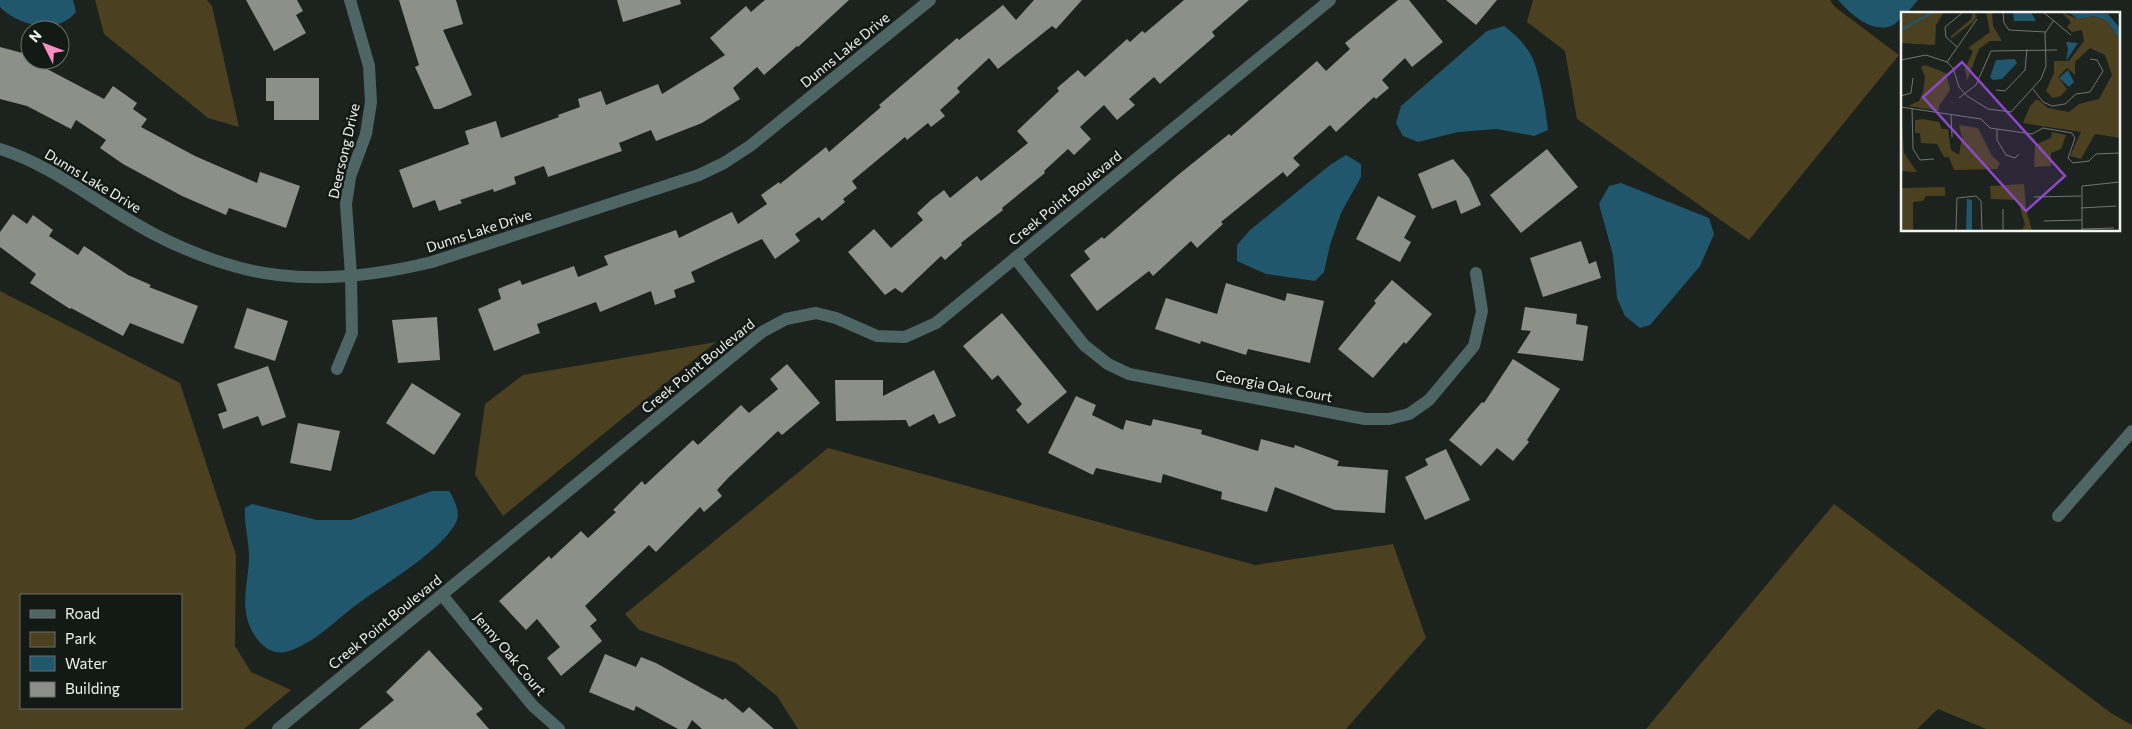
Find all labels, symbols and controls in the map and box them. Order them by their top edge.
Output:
street label: Dunns Lake Drive [797,8,893,91]
inset map [1901,12,2120,231]
north arrow [20,20,70,70]
text: N [25,26,45,46]
street label: Deersong Drive [324,102,363,200]
street label: Dunns Lake Drive [42,145,145,216]
street label: Creek Point Boulevard [1005,147,1125,248]
street label: Dunns Lake Drive [424,205,534,256]
street label: Creek Point Boulevard [638,315,758,416]
street label: Georgia Oak Court [1214,366,1334,405]
street label: Creek Point Boulevard [325,571,445,672]
legend [20,594,182,709]
text: Road [65,604,100,622]
street label: Jenny Oak Court [471,609,550,699]
text: Park [65,629,96,647]
text: Water [65,654,107,672]
text: Building [65,679,120,697]

